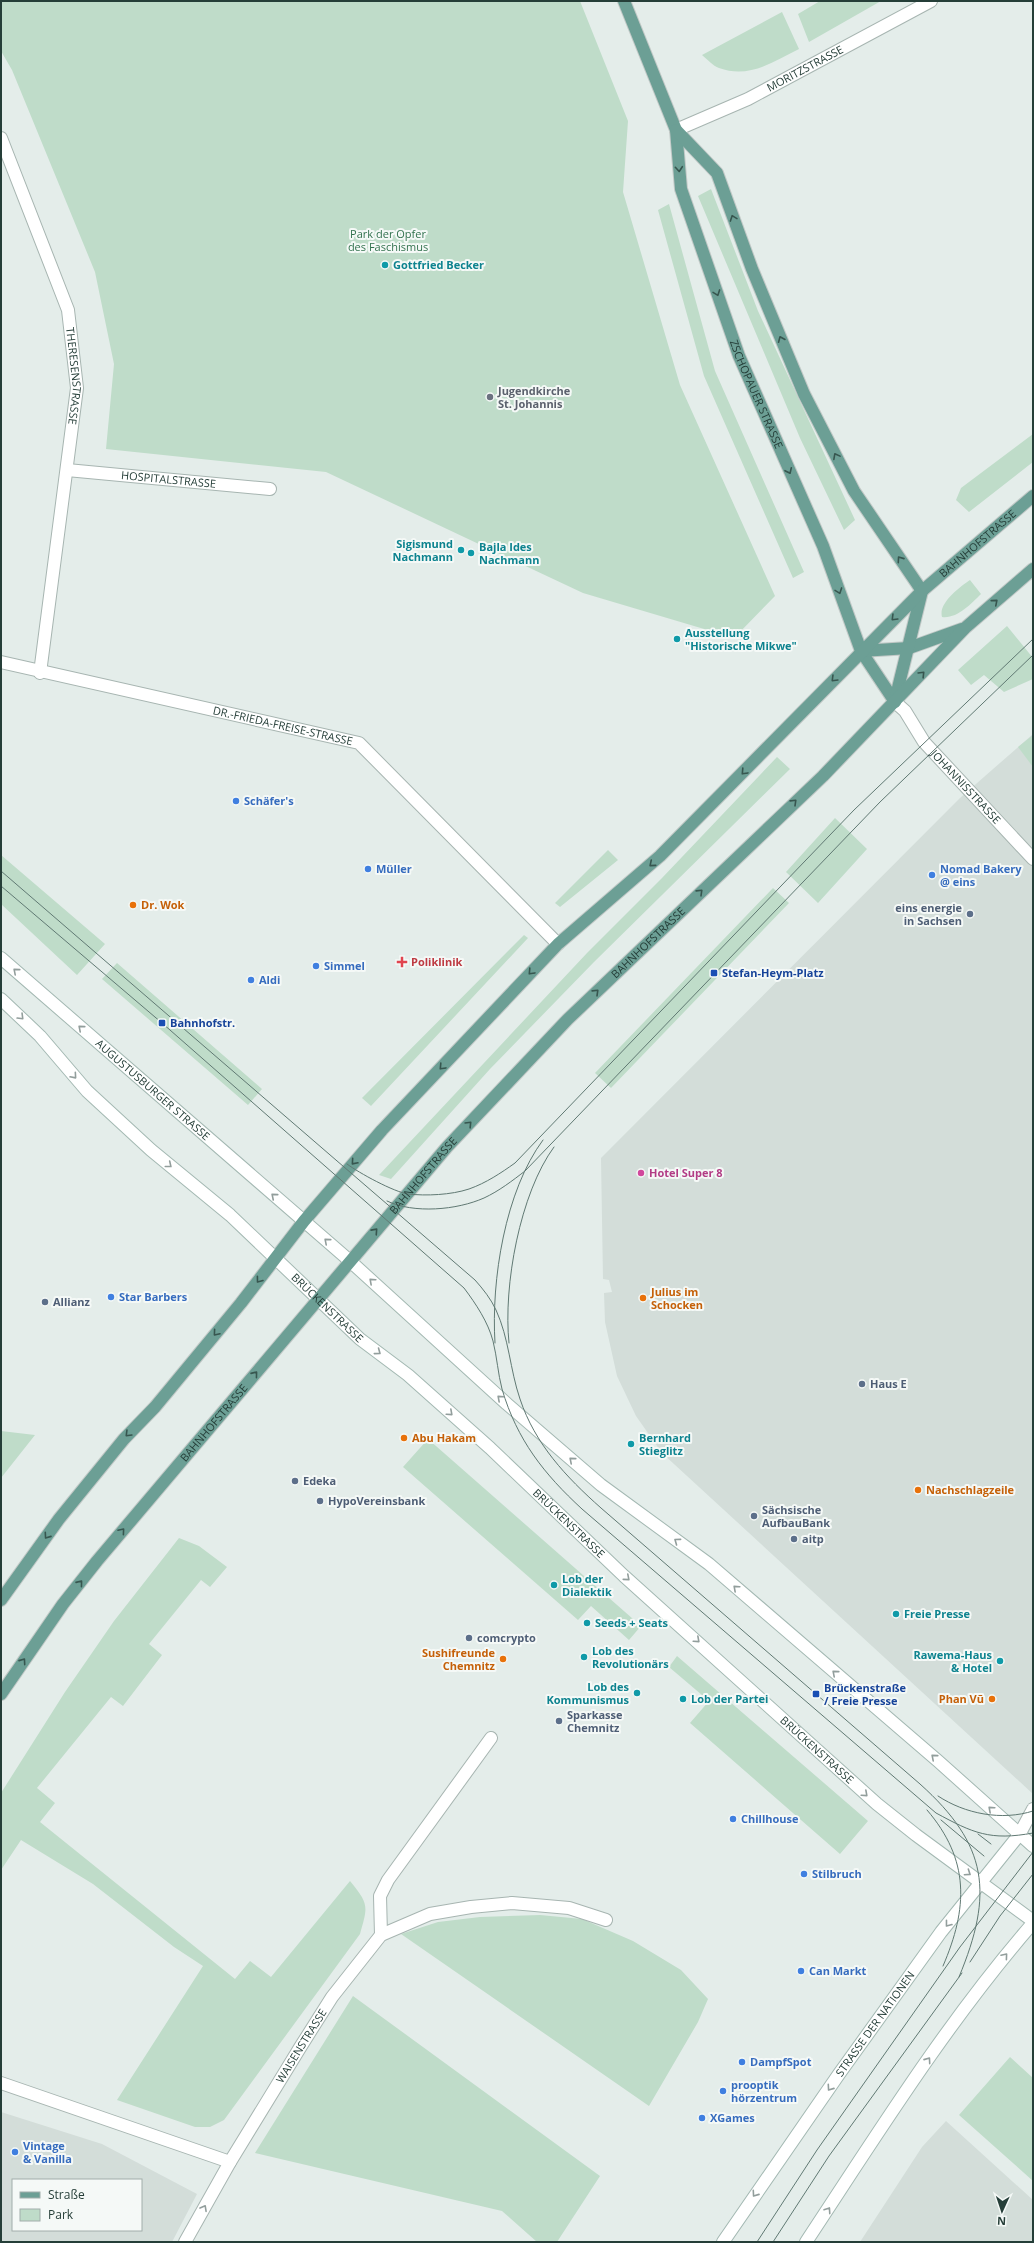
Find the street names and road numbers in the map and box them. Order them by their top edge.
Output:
street label: MORITZSTRASSE [764,41,846,95]
street label: THERESENSTRASSE [63,326,85,426]
street label: ZSCHOPAUER STRASSE [727,337,787,451]
street label: HOSPITALSTRASSE [120,467,217,491]
street label: BAHNHOFSTRASSE [935,506,1019,580]
street label: DR.-FRIEDA-FREISE-STRASSE [212,702,354,748]
street label: JOHANNISSTRASSE [927,745,1004,827]
street label: BAHNHOFSTRASSE [607,903,688,981]
street label: AUGUSTUSBURGER STRASSE [93,1036,214,1143]
street label: BAHNHOFSTRASSE [386,1133,460,1217]
street label: BRÜCKENSTRASSE [288,1270,367,1345]
street label: BAHNHOFSTRASSE [176,1381,250,1464]
street label: BRÜCKENSTRASSE [530,1485,608,1561]
street label: BRÜCKENSTRASSE [777,1712,857,1787]
street label: STRASSE DER NATIONEN [832,1968,918,2079]
street label: WAISENSTRASSE [272,2006,330,2086]

